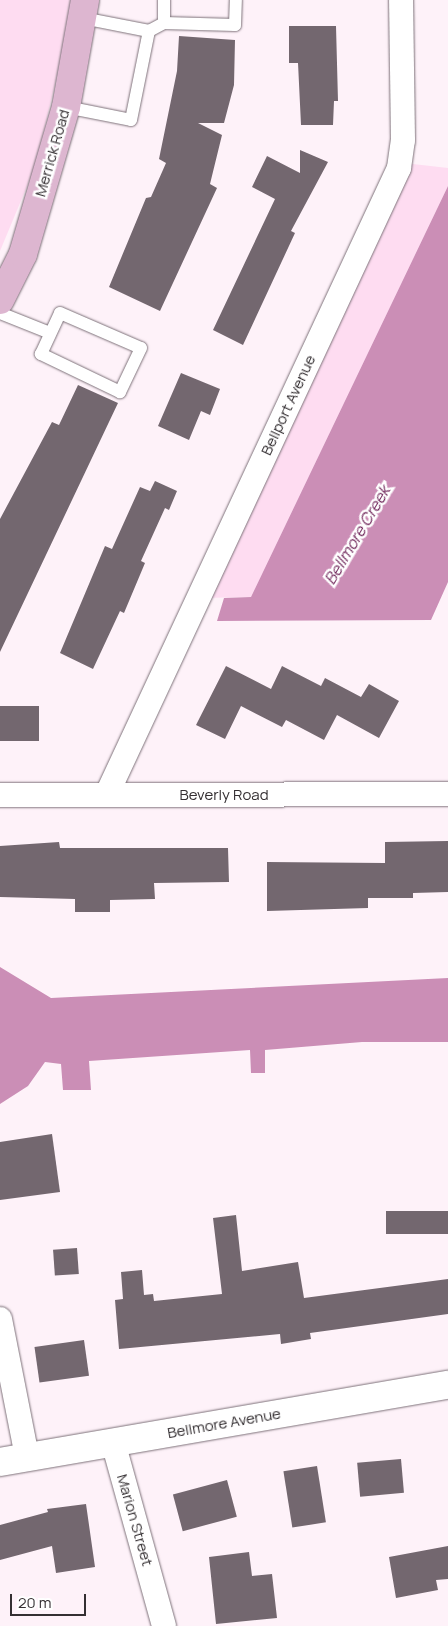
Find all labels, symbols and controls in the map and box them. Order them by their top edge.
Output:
street label: Merrick Road [31,107,73,199]
street label: Bellport Avenue [257,352,319,458]
water label: Bellmore Creek [320,482,394,588]
street label: Beverly Road [179,786,269,804]
street label: Bellmore Avenue [166,1404,282,1442]
street label: Marion Street [113,1472,157,1568]
scale bar [12,1584,89,1616]
text: 20 m [18,1592,51,1613]

